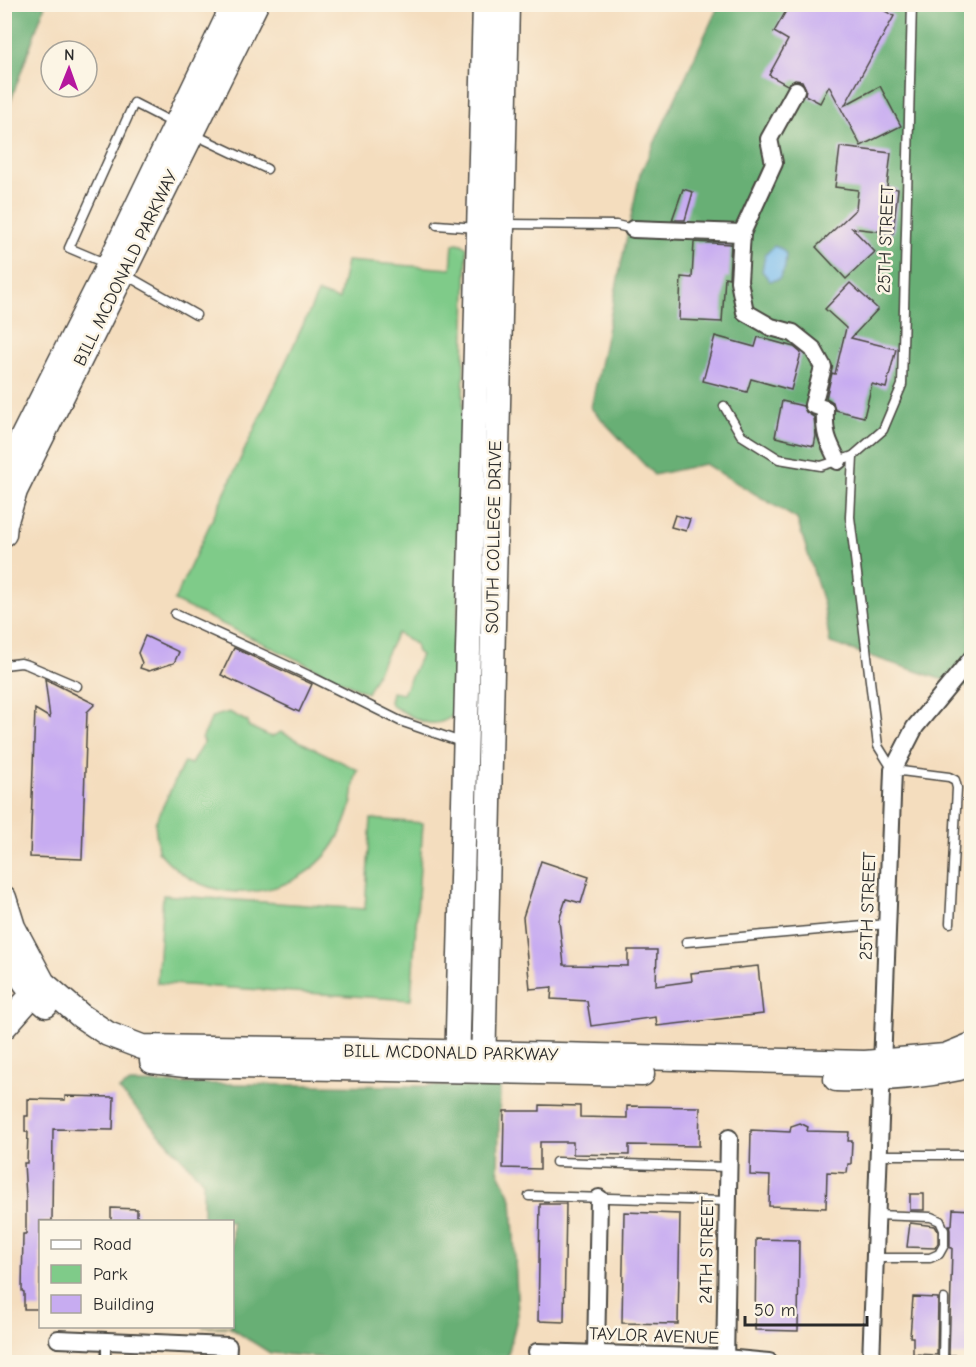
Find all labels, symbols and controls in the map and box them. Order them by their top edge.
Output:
north arrow [39,39,99,99]
text: N [64,46,75,64]
street label: BILL MCDONALD PARKWAY [69,166,183,369]
street label: 25TH STREET [874,184,898,294]
street label: SOUTH COLLEGE DRIVE [482,440,506,634]
street label: 25TH STREET [856,851,880,961]
street label: BILL MCDONALD PARKWAY [343,1041,559,1065]
street label: 24TH STREET [696,1195,718,1304]
legend [39,1220,234,1328]
text: Road [93,1234,132,1255]
text: Park [93,1264,128,1285]
scale bar [745,1289,866,1327]
text: Building [93,1294,155,1315]
text: 50 m [754,1300,796,1321]
street label: TAYLOR AVENUE [589,1323,719,1349]

